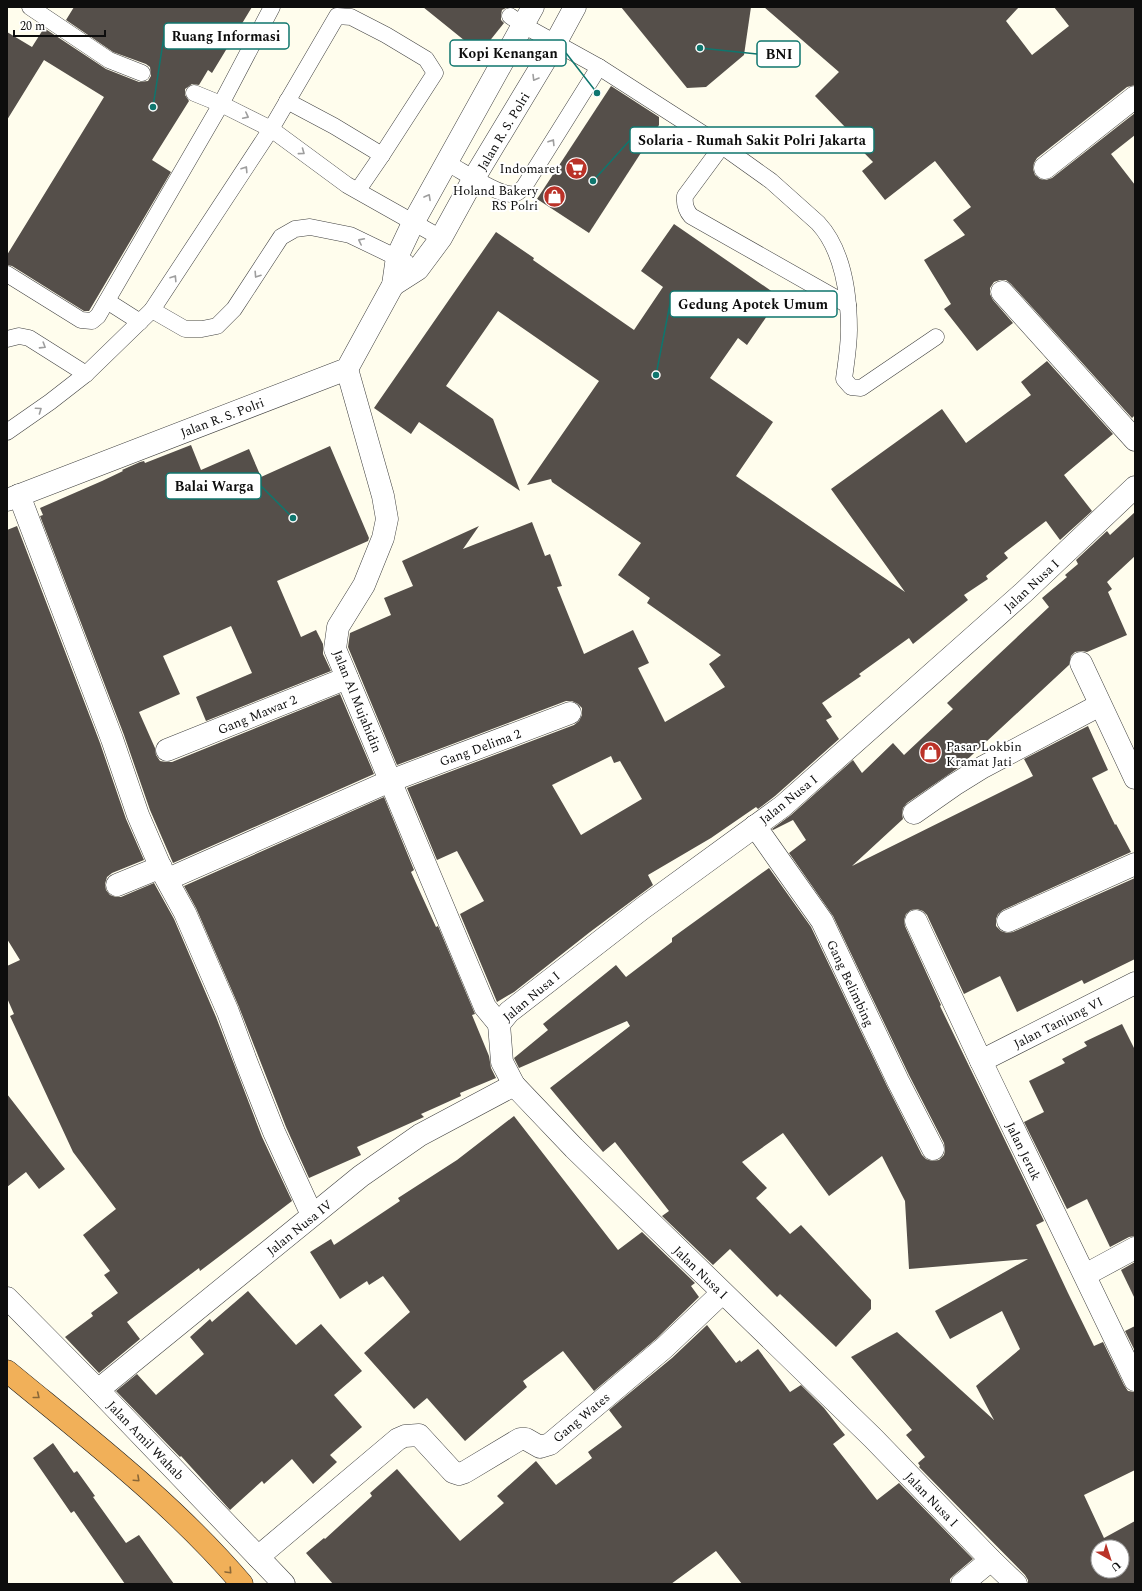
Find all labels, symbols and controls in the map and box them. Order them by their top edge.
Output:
scale bar [14,12,105,38]
text: 20 m [20,17,45,36]
callout: Ruang Informasi [164,23,289,49]
text: Ruang Informasi [172,26,281,47]
callout: Kopi Kenangan [450,40,566,66]
callout: BNI [757,41,800,67]
text: Kopi Kenangan [458,43,558,64]
text: BNI [765,44,793,65]
one-way arrow [533,74,540,81]
street label: Jalan R. S. Polri [473,88,535,175]
one-way arrow [242,112,249,119]
callout: Solaria - Rumah Sakit Polri Jakarta [630,127,874,153]
text: Solaria - Rumah Sakit Polri Jakarta [638,130,867,151]
one-way arrow [547,139,555,146]
one-way arrow [298,147,305,154]
supermarket icon: Indomaret [563,155,589,181]
place label: Indomaret [500,159,560,179]
one-way arrow [240,166,248,173]
place label: Holand Bakery RS Polri [453,181,539,216]
shop icon: Holand Bakery RS Polri [541,184,567,210]
one-way arrow [423,194,430,201]
one-way arrow [358,238,366,246]
one-way arrow [254,271,261,278]
one-way arrow [169,275,176,282]
callout: Gedung Apotek Umum [670,291,837,317]
text: Gedung Apotek Umum [678,294,829,315]
one-way arrow [39,341,46,349]
street label: Jalan R. S. Polri [177,393,267,443]
one-way arrow [35,407,42,415]
callout: Balai Warga [166,473,261,499]
text: Balai Warga [174,476,254,497]
street label: Jalan Nusa I [999,555,1064,617]
street label: Jalan Al Mujahidin [327,647,387,756]
street label: Gang Mawar 2 [215,690,300,740]
street label: Gang Delima 2 [437,724,524,772]
place label: Pasar Lokbin Kramat Jati [946,737,1022,772]
shop icon: Pasar Lokbin Kramat Jati [918,740,944,766]
street label: Jalan Nusa I [755,770,822,830]
street label: Gang Belimbing [821,937,879,1030]
street label: Jalan Nusa I [498,967,565,1027]
street label: Jalan Tanjung VI [1010,992,1107,1054]
street label: Jalan Jeruk [1000,1119,1046,1184]
street label: Jalan Nusa IV [262,1195,337,1261]
street label: Jalan Nusa I [668,1241,732,1304]
street label: Gang Wates [549,1388,615,1448]
one-way arrow [33,1391,40,1398]
street label: Jalan Amil Wahab [102,1396,189,1485]
street label: Jalan Nusa I [900,1468,963,1532]
one-way arrow [132,1474,140,1482]
north arrow [1090,1539,1130,1579]
text: U [1107,1557,1125,1576]
one-way arrow [224,1566,232,1574]

